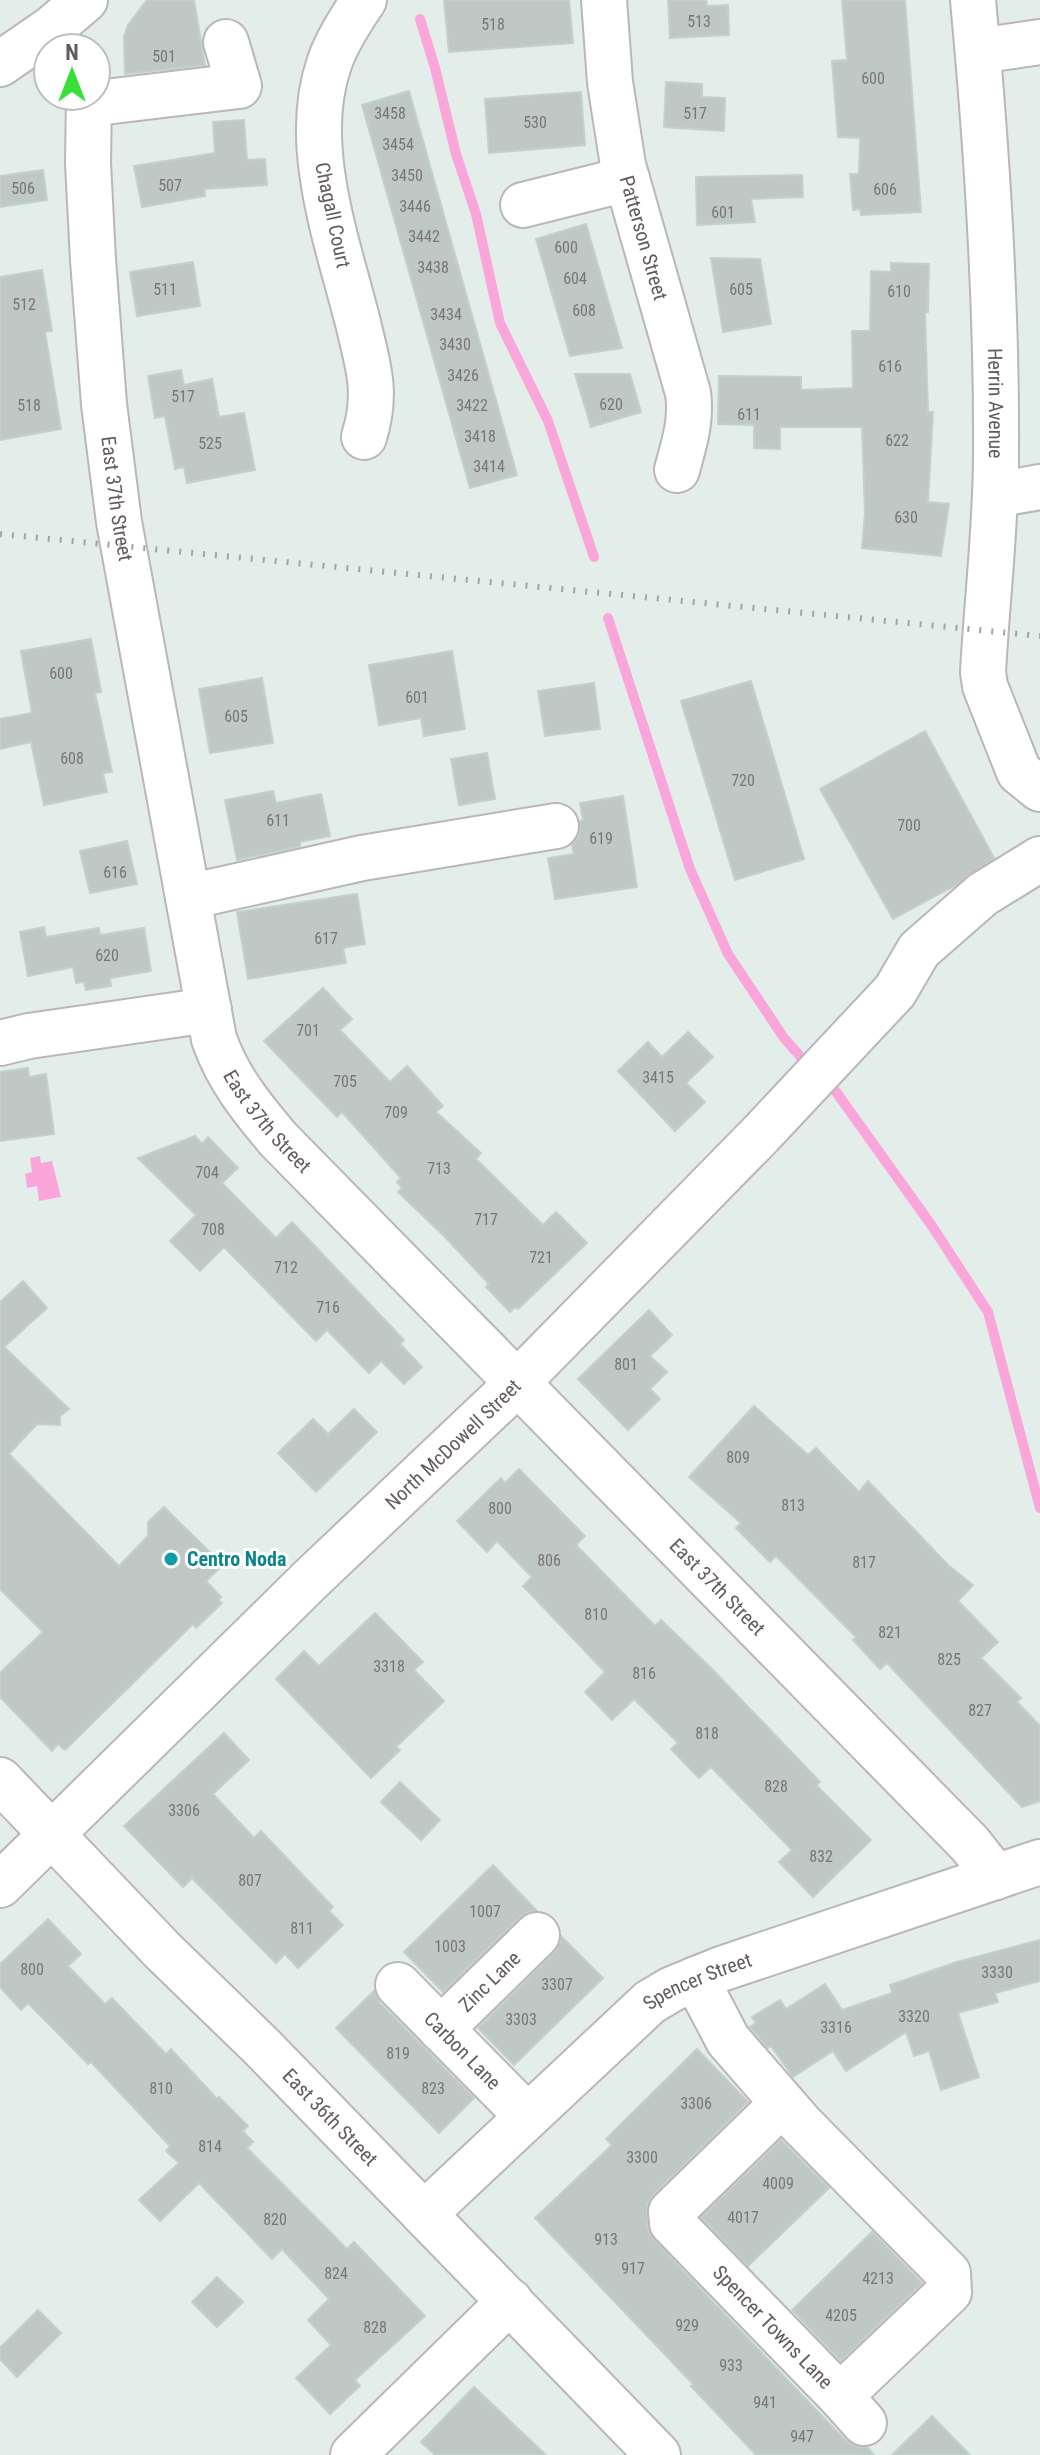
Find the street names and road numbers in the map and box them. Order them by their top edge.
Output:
street label: Chagall Court [310,160,356,270]
street label: Patterson Street [615,173,673,303]
street label: Herrin Avenue [983,348,1008,459]
street label: East 37th Street [96,435,138,563]
street label: East 37th Street [218,1066,316,1178]
street label: North McDowell Street [380,1374,526,1514]
street label: East 37th Street [665,1533,770,1640]
street label: Zinc Lane [454,1946,525,2017]
street label: Spencer Street [638,1948,755,2015]
street label: Carbon Lane [419,2007,506,2094]
street label: East 36th Street [278,2064,383,2171]
street label: Spencer Towns Lane [708,2260,838,2394]

